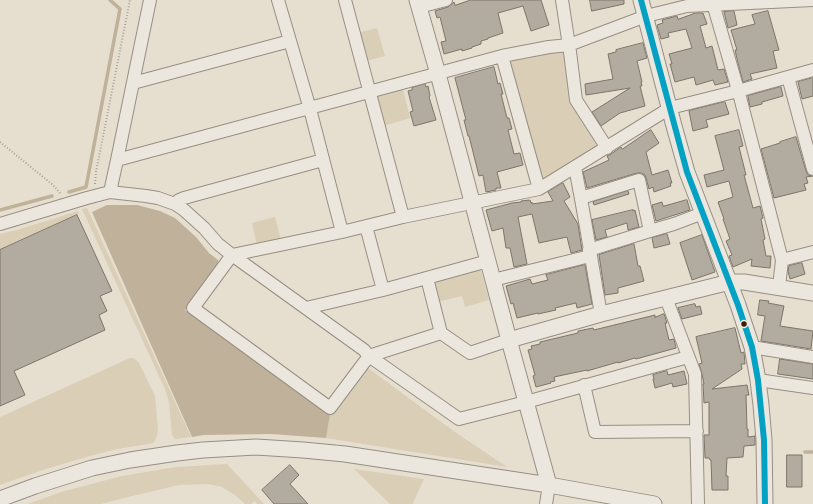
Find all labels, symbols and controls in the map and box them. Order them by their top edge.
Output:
unlabelled marker [739,319,749,329]

